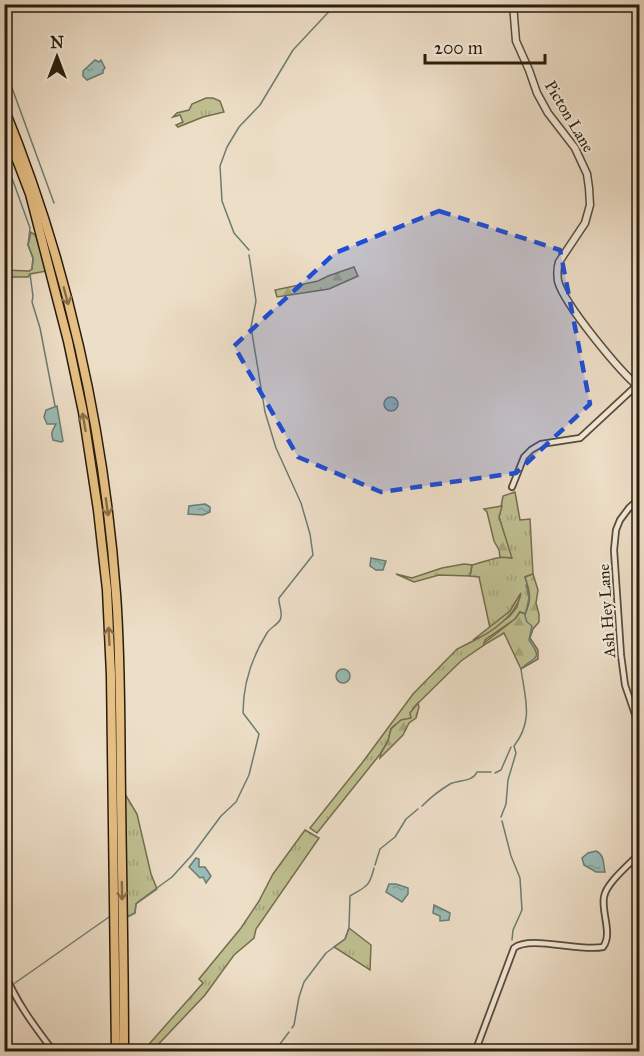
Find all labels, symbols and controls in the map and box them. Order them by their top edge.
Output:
north arrow [27,27,87,87]
scale bar [425,27,545,65]
text: N [50,33,64,52]
text: 200 m [434,37,483,59]
street label: Picton Lane [541,77,599,156]
one-way arrow [60,286,72,305]
one-way arrow [78,412,89,432]
one-way arrow [101,497,112,517]
street label: Ash Hey Lane [594,563,619,660]
one-way arrow [103,627,114,647]
one-way arrow [116,880,128,900]

